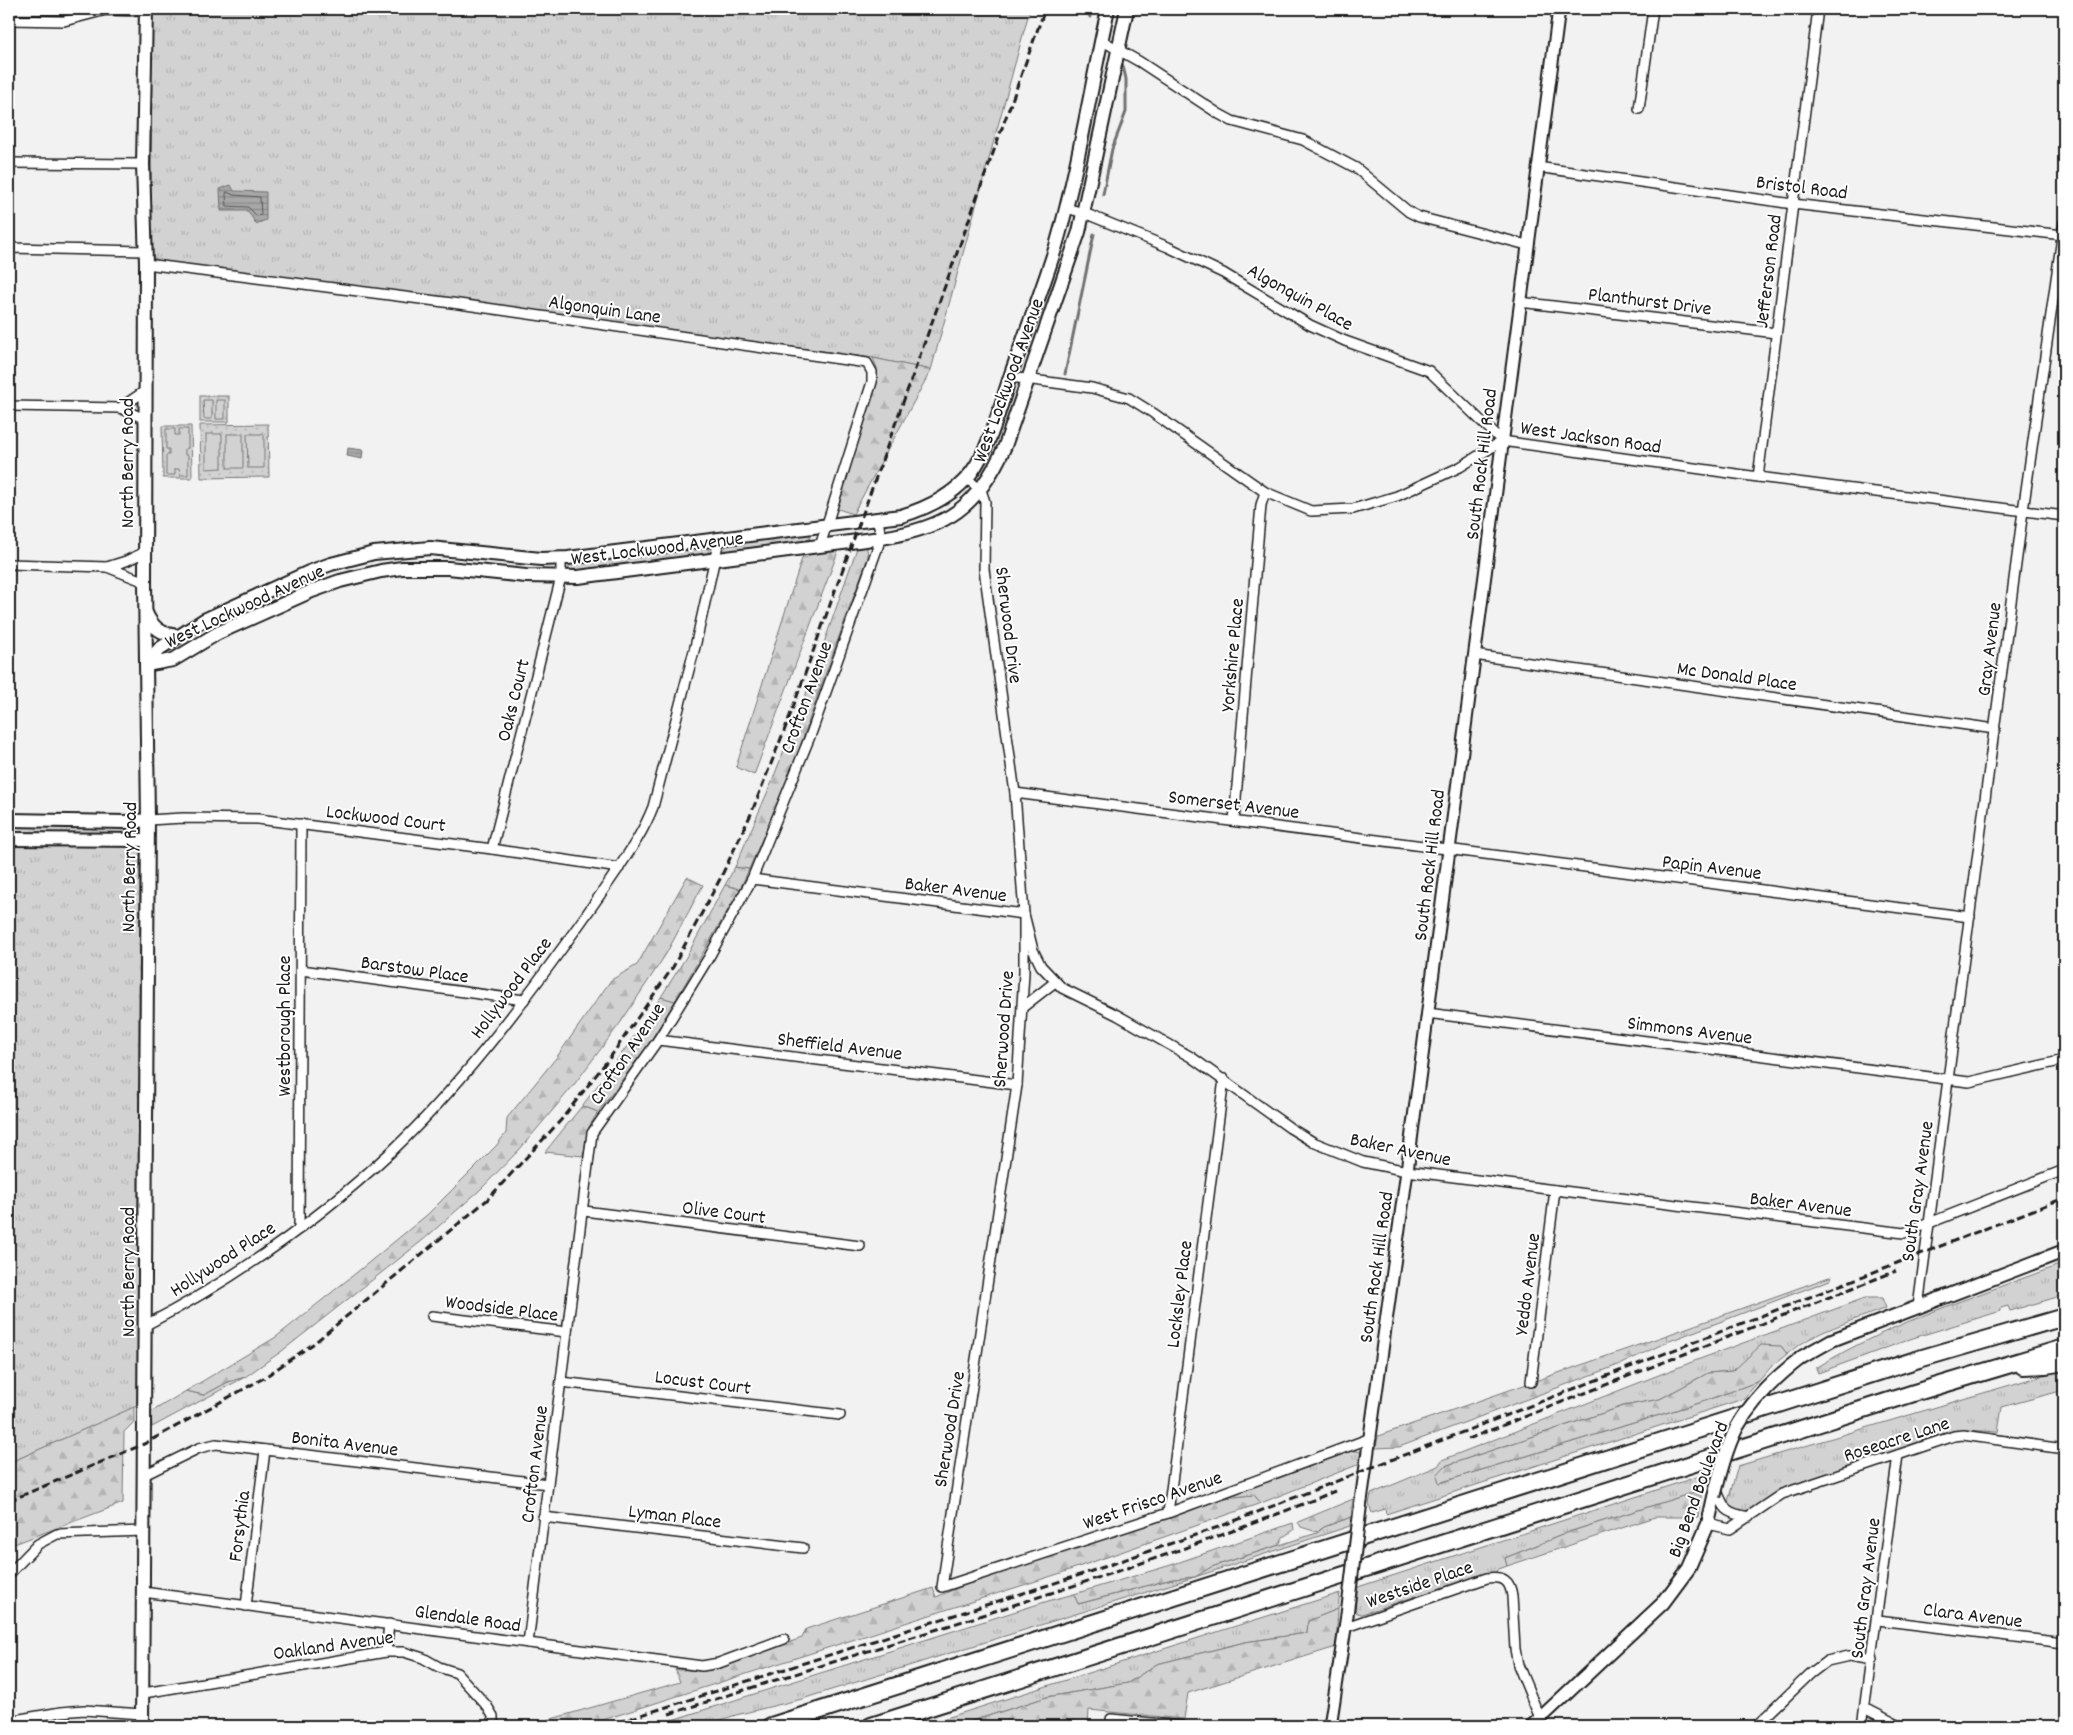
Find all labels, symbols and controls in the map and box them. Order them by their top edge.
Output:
street label: Bristol Road [1754,169,1849,208]
street label: Jefferson Road [1749,213,1791,330]
street label: Algonquin Place [1241,258,1358,339]
street label: Planthurst Drive [1586,282,1713,324]
street label: Algonquin Lane [547,289,663,333]
street label: West Lockwood Avenue [967,295,1053,467]
street label: South Rock Hill Road [1460,387,1506,542]
street label: North Berry Road [115,398,143,528]
street label: West Jackson Road [1518,415,1663,463]
street label: West Lockwood Avenue [570,525,745,574]
street label: West Lockwood Avenue [161,558,330,657]
street label: Sherwood Drive [986,565,1028,686]
street label: Yorkshire Place [1215,597,1253,713]
street label: Gray Avenue [1971,601,2011,698]
street label: Crofton Avenue [774,638,841,758]
street label: Oaks Court [491,656,539,745]
street label: Mc Donald Place [1675,656,1799,700]
street label: Somerset Avenue [1167,784,1301,828]
street label: South Rock Hill Road [1408,788,1454,943]
street label: Lockwood Court [324,799,447,841]
street label: North Berry Road [116,802,146,933]
street label: Papin Avenue [1660,849,1763,889]
street label: Baker Avenue [903,871,1008,911]
street label: Hollywood Place [465,932,560,1046]
street label: Barstow Place [359,950,470,992]
street label: Westborough Place [272,955,300,1097]
street label: Sherwood Drive [987,969,1023,1089]
street label: Crofton Avenue [584,998,673,1111]
street label: Simmons Avenue [1625,1010,1754,1054]
street label: Sheffield Avenue [776,1026,904,1070]
street label: South Gray Avenue [1895,1119,1943,1264]
street label: Baker Avenue [1347,1127,1454,1175]
street label: Baker Avenue [1748,1186,1853,1226]
street label: South Rock Hill Road [1354,1190,1402,1345]
street label: Olive Court [680,1195,767,1233]
street label: North Berry Road [116,1207,144,1337]
street label: Hollywood Place [165,1216,282,1305]
street label: Yeddo Avenue [1509,1231,1549,1337]
street label: Locksley Place [1160,1239,1201,1350]
street label: Woodside Place [444,1289,560,1331]
street label: Locust Court [653,1364,752,1404]
street label: Sherwood Drive [928,1369,974,1490]
street label: Crofton Avenue [515,1404,557,1525]
street label: Roseacre Lane [1840,1411,1954,1471]
street label: Big Bend Boulevard [1662,1418,1737,1562]
street label: Bonita Avenue [290,1425,400,1465]
street label: West Frisco Avenue [1080,1465,1226,1539]
street label: Forsythia [223,1489,259,1563]
street label: Lyman Place [627,1498,723,1538]
street label: South Gray Avenue [1844,1516,1890,1660]
street label: Westside Place [1363,1554,1477,1617]
street label: Clara Avenue [1921,1597,2024,1637]
street label: Glendale Road [413,1599,523,1641]
street label: Oakland Avenue [271,1625,396,1669]

